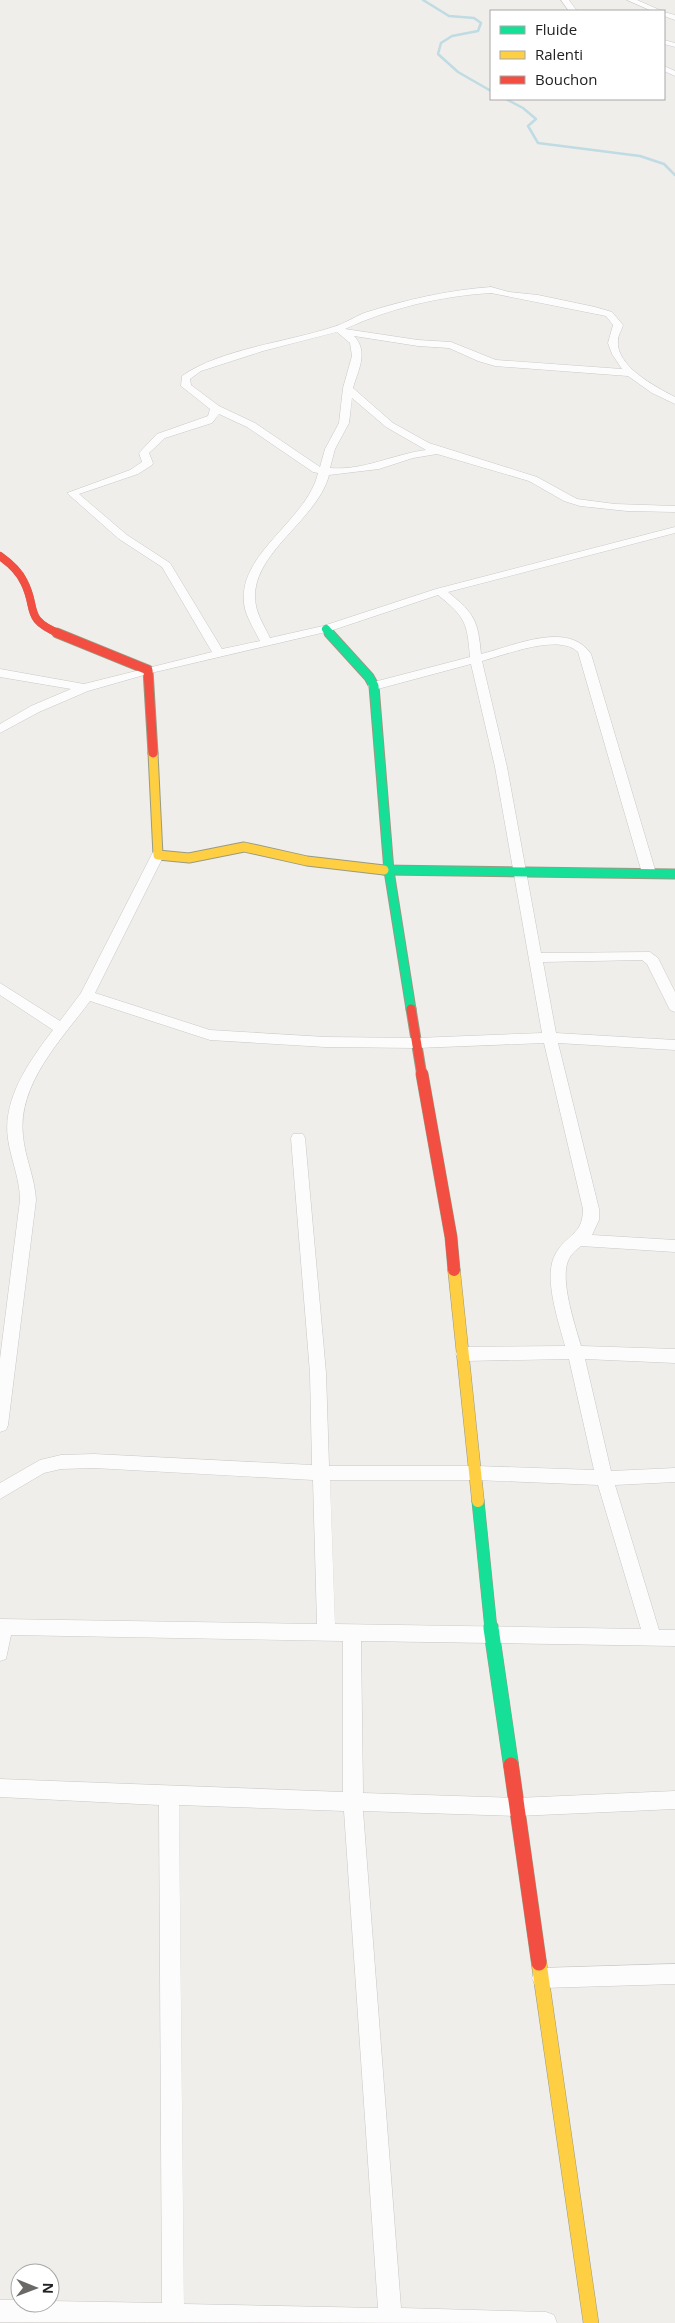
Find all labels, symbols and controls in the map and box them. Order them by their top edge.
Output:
legend [490,10,665,100]
text: Fluide [535,19,577,39]
text: Ralenti [535,44,583,64]
text: Bouchon [535,69,598,89]
north arrow [10,2263,60,2313]
text: N [39,2282,58,2294]

